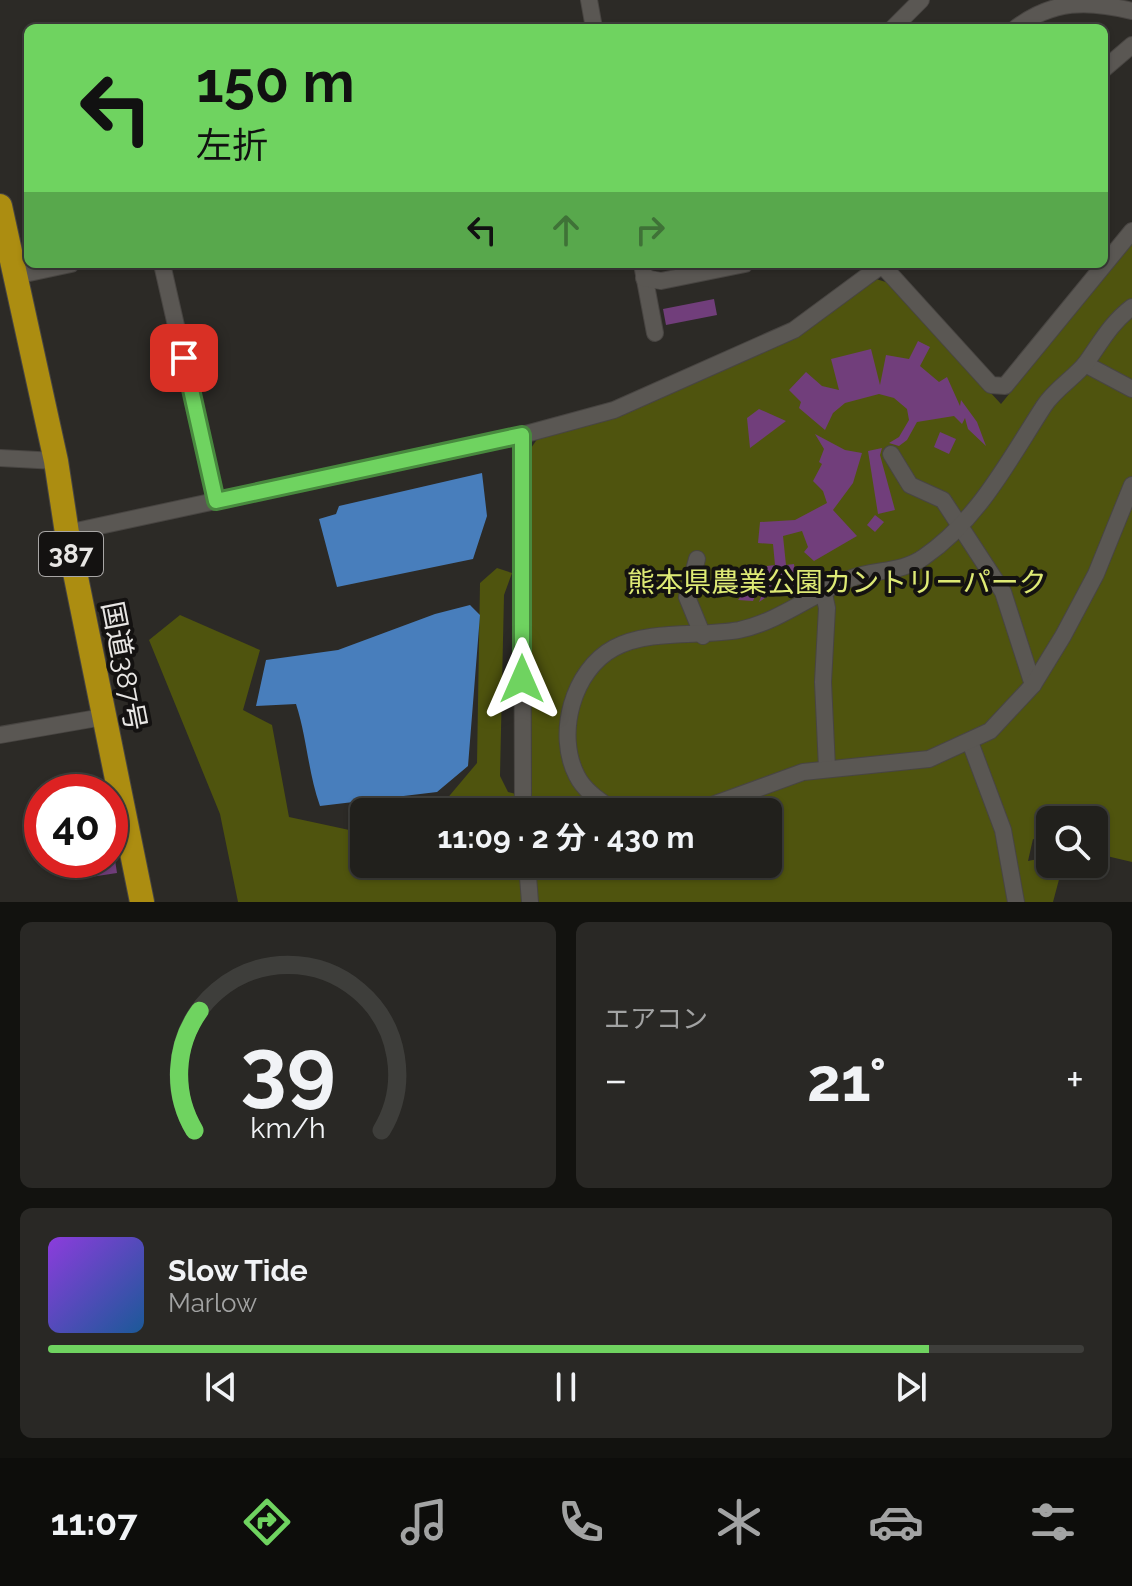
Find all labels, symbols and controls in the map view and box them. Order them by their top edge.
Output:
text: 150 m [196,49,355,115]
icon: left [64,56,168,160]
text: 左折 [196,124,268,166]
icon: left [460,208,504,252]
icon: ahead [544,208,588,252]
icon: right [628,208,672,252]
pin [150,324,218,392]
icon: arrive [162,336,206,380]
road number: 387 [39,532,103,576]
park label: 熊本県農業公園カントリーパーク [627,566,1047,599]
street label: 国道387号 [95,599,153,733]
position arrow [480,637,564,721]
speed limit sign: 40 [24,774,128,878]
map controls [1036,806,1108,878]
button: search [1036,806,1108,878]
text: 11:09 · 2 分 · 430 m [438,820,694,855]
text: エアコン [604,1004,708,1034]
text: 39 [240,1019,336,1116]
text: 21° [807,1045,886,1115]
text: − [604,1054,628,1105]
text: + [1066,1054,1084,1105]
text: km/h [250,1111,326,1145]
text: Slow Tide [168,1253,308,1288]
text: Marlow [168,1288,257,1318]
icon: previous [199,1365,243,1409]
icon: pause [544,1365,588,1409]
icon: next [889,1365,933,1409]
icon: directions [239,1494,295,1550]
icon: music [396,1494,452,1550]
icon: phone [553,1494,609,1550]
icon: climate [711,1494,767,1550]
icon: car [868,1494,924,1550]
icon: filters [1025,1494,1081,1550]
text: 11:07 [51,1501,137,1543]

